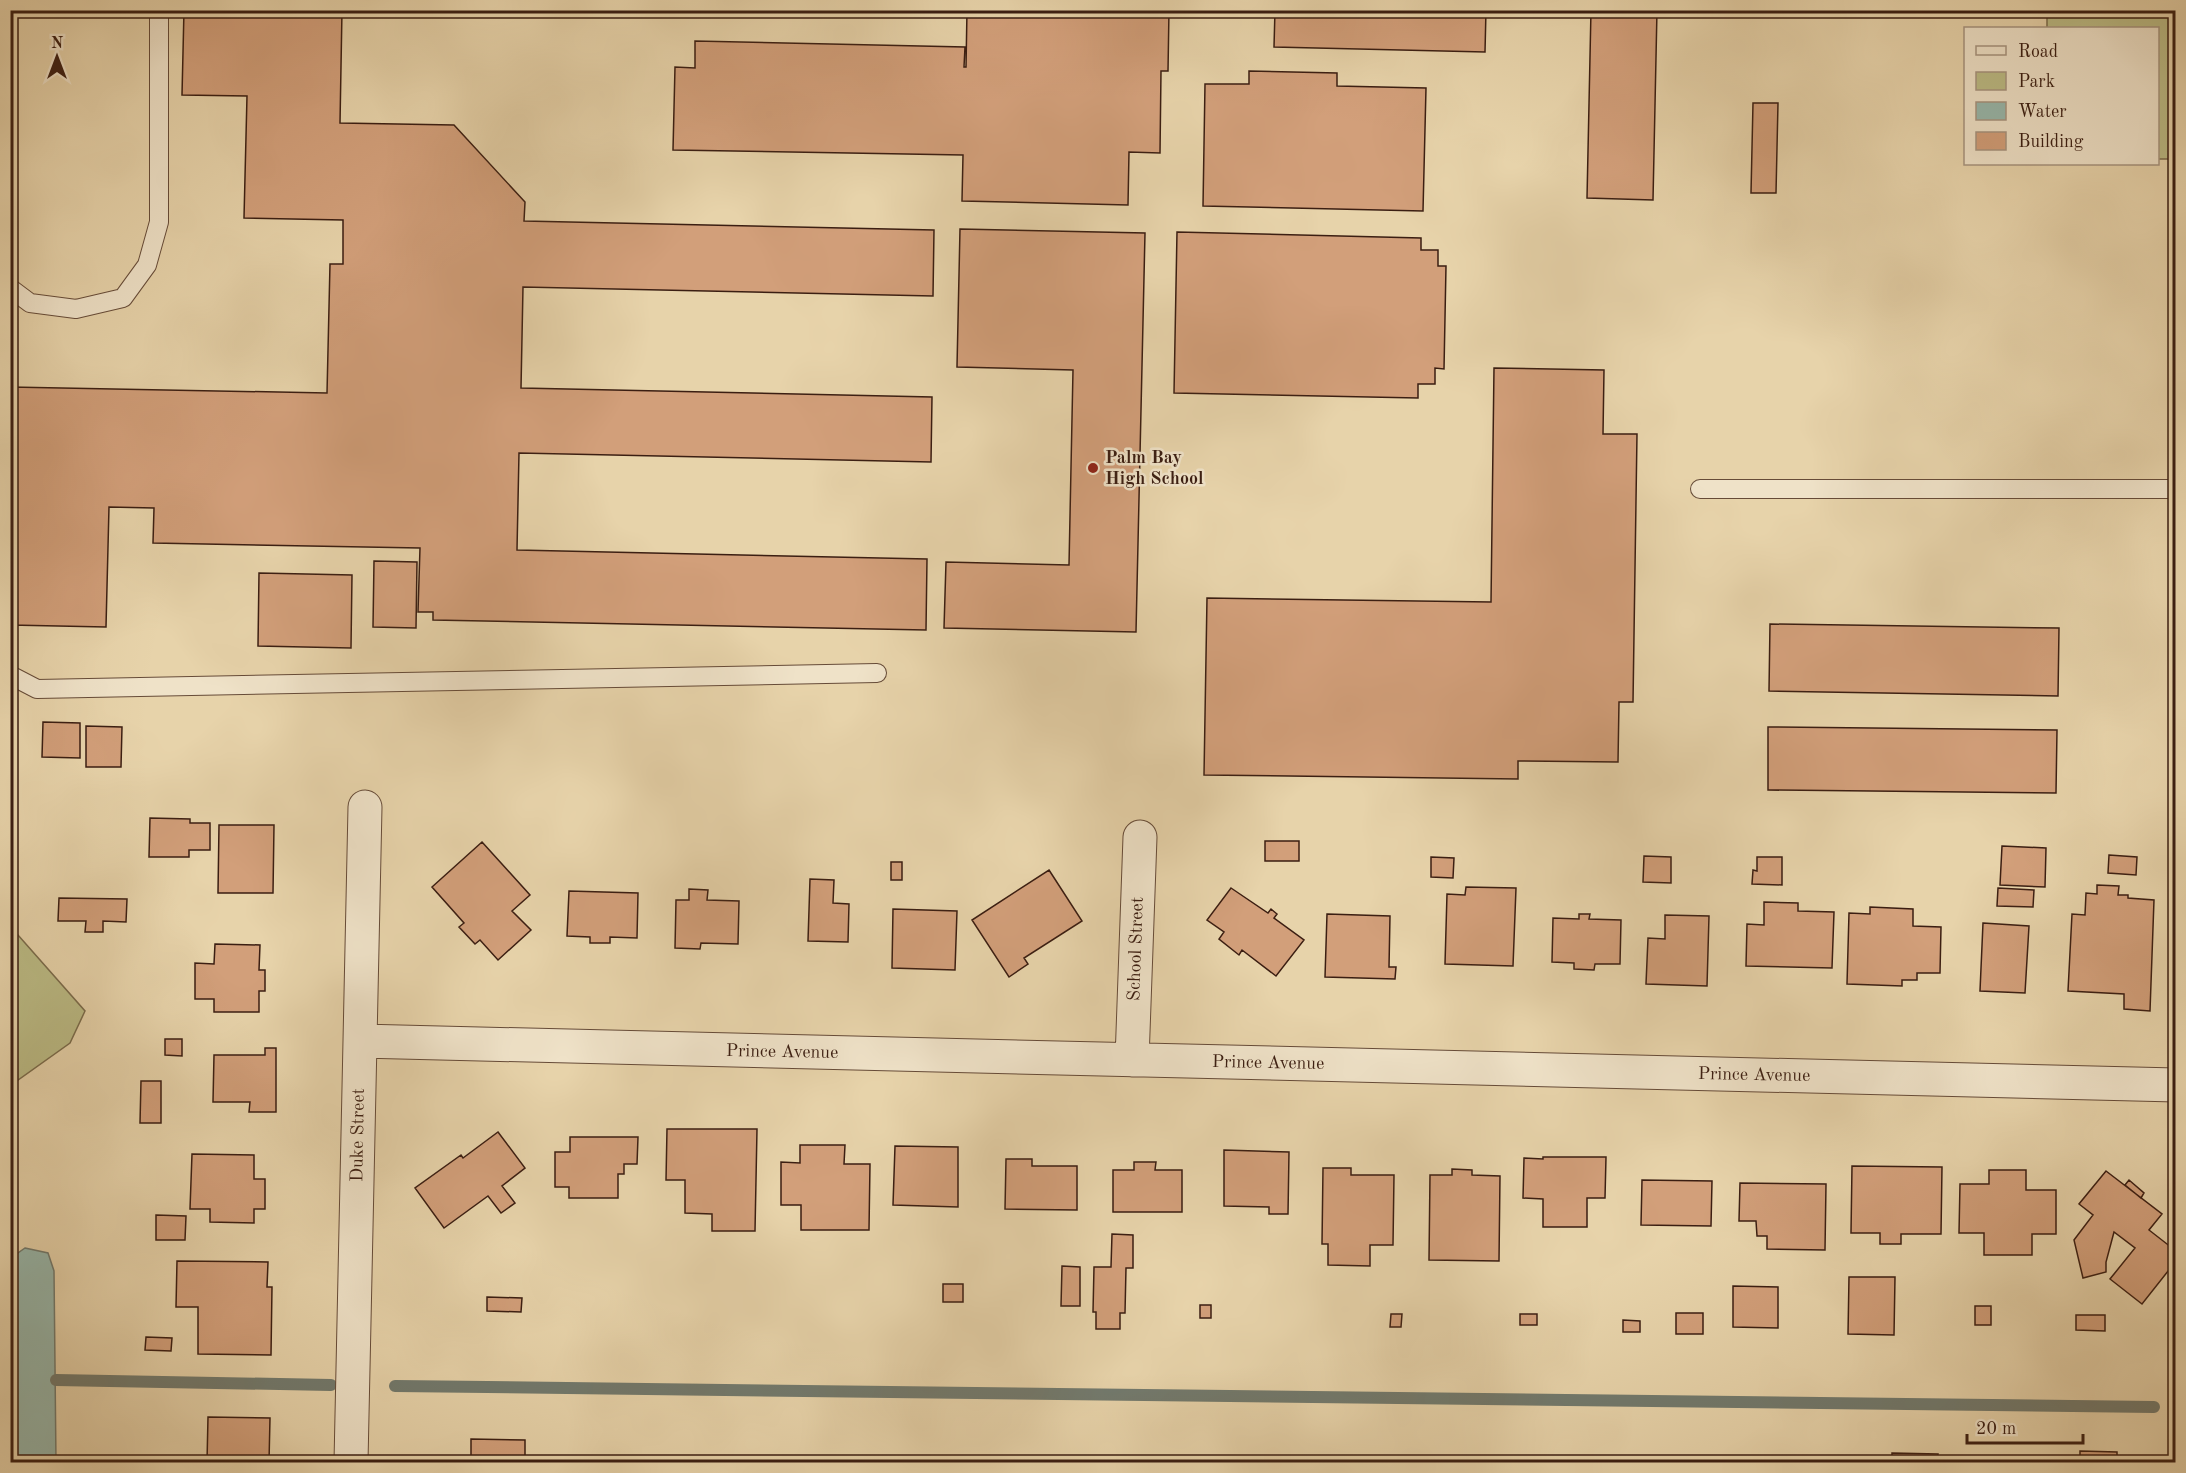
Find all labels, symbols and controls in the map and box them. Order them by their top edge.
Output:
north arrow [27,27,87,87]
legend [1964,27,2159,165]
text: N [51,36,64,52]
text: Road [2018,43,2058,61]
text: Park [2018,73,2055,91]
text: Water [2018,103,2067,121]
text: Building [2018,133,2084,151]
place label: Palm Bay High School [1105,449,1204,488]
marker: Palm Bay High School [1086,461,1100,475]
street label: School Street [1125,897,1147,1001]
street label: Prince Avenue [726,1042,838,1062]
street label: Prince Avenue [1212,1053,1324,1073]
street label: Prince Avenue [1698,1065,1810,1085]
street label: Duke Street [348,1088,368,1182]
scale bar [1967,1407,2082,1445]
text: 20 m [1976,1420,2016,1438]

